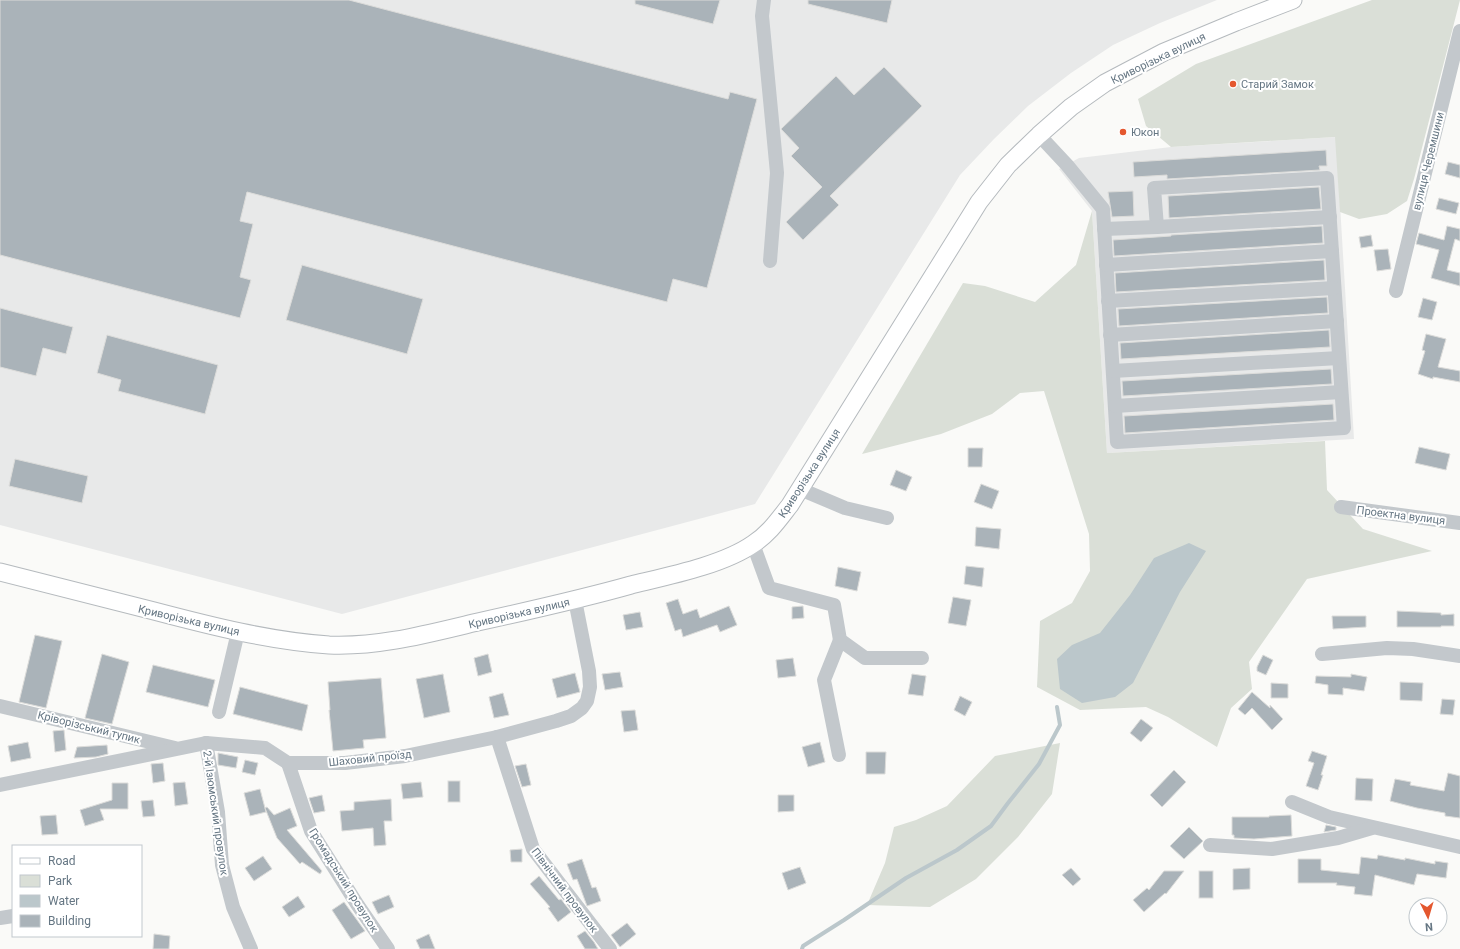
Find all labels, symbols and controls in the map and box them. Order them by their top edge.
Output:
street label: Криворізька вулиця [1109,30,1208,87]
place label: Старий Замок [1241,78,1314,91]
marker: Старий Замок [1228,79,1238,89]
street label: вулиця Черемшини [1410,111,1447,212]
place label: Юкон [1131,126,1159,139]
marker: Юкон [1118,127,1128,137]
street label: Криворізька вулиця [776,426,843,520]
street label: Проектна вулиця [1356,504,1446,527]
street label: Криворізька вулиця [467,595,571,631]
street label: Криворізька вулиця [137,602,241,638]
street label: Кріворізський тупик [36,708,141,747]
street label: Шаховий проїзд [328,748,413,769]
street label: 2-й Ізюмський провулок [200,750,231,876]
street label: Громадський провулок [306,826,381,935]
legend [12,845,142,937]
street label: Північний провулок [529,846,601,935]
text: Road [48,854,76,868]
text: Park [48,874,73,888]
text: Water [48,894,79,908]
north arrow [1408,897,1448,937]
text: Building [48,914,91,928]
text: N [1424,920,1433,933]

